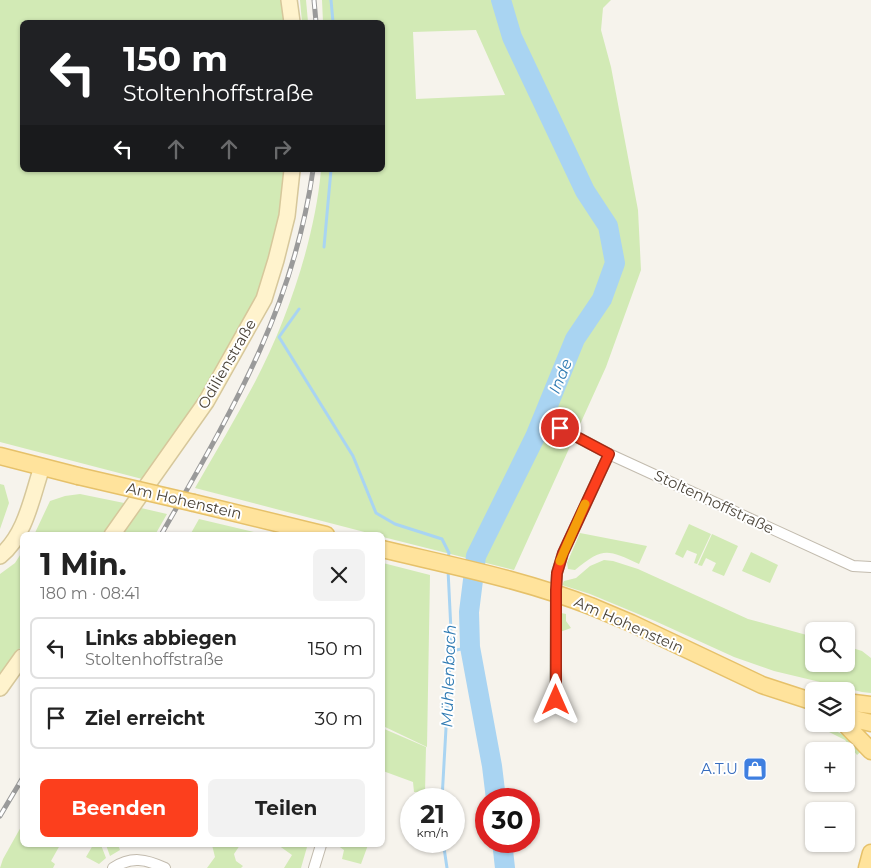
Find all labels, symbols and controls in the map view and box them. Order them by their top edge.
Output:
text: 150 m [123,37,228,80]
icon: left [40,40,105,105]
text: Stoltenhoffstraße [123,80,313,107]
icon: left [109,135,137,163]
icon: ahead [162,135,190,163]
icon: ahead [215,135,243,163]
icon: right [268,135,296,163]
street label: Odilienstraße [193,315,260,412]
water label: Inde [545,356,576,397]
pin [539,407,581,449]
icon: arrive [546,414,574,442]
street label: Stoltenhoffstraße [651,465,777,538]
street label: Am Hohenstein [125,478,244,523]
text: 1 Min. [40,546,127,583]
button: close [313,549,365,601]
text: 180 m · 08:41 [40,584,140,603]
street label: Am Hohenstein [571,592,687,657]
map controls [805,622,855,852]
button: search [805,622,855,672]
water label: Mühlenbach [437,624,460,728]
text: Links abbiegen [85,627,237,650]
icon: left [42,634,70,662]
text: 150 m [308,637,363,660]
text: Stoltenhoffstraße [85,650,224,669]
position arrow [529,673,581,725]
button: layers [805,682,855,732]
icon: arrive [42,704,70,732]
text: Ziel erreicht [85,707,205,730]
text: 30 m [315,707,363,730]
button: + [805,742,855,792]
shop icon: A.T.U [742,756,768,782]
place label: A.T.U [701,759,738,778]
button: Beenden [40,779,198,837]
button: Teilen [208,779,365,837]
speed limit sign: 30 [475,788,540,853]
text: 21 [420,799,445,829]
button: − [805,802,855,852]
text: km/h [416,825,449,840]

